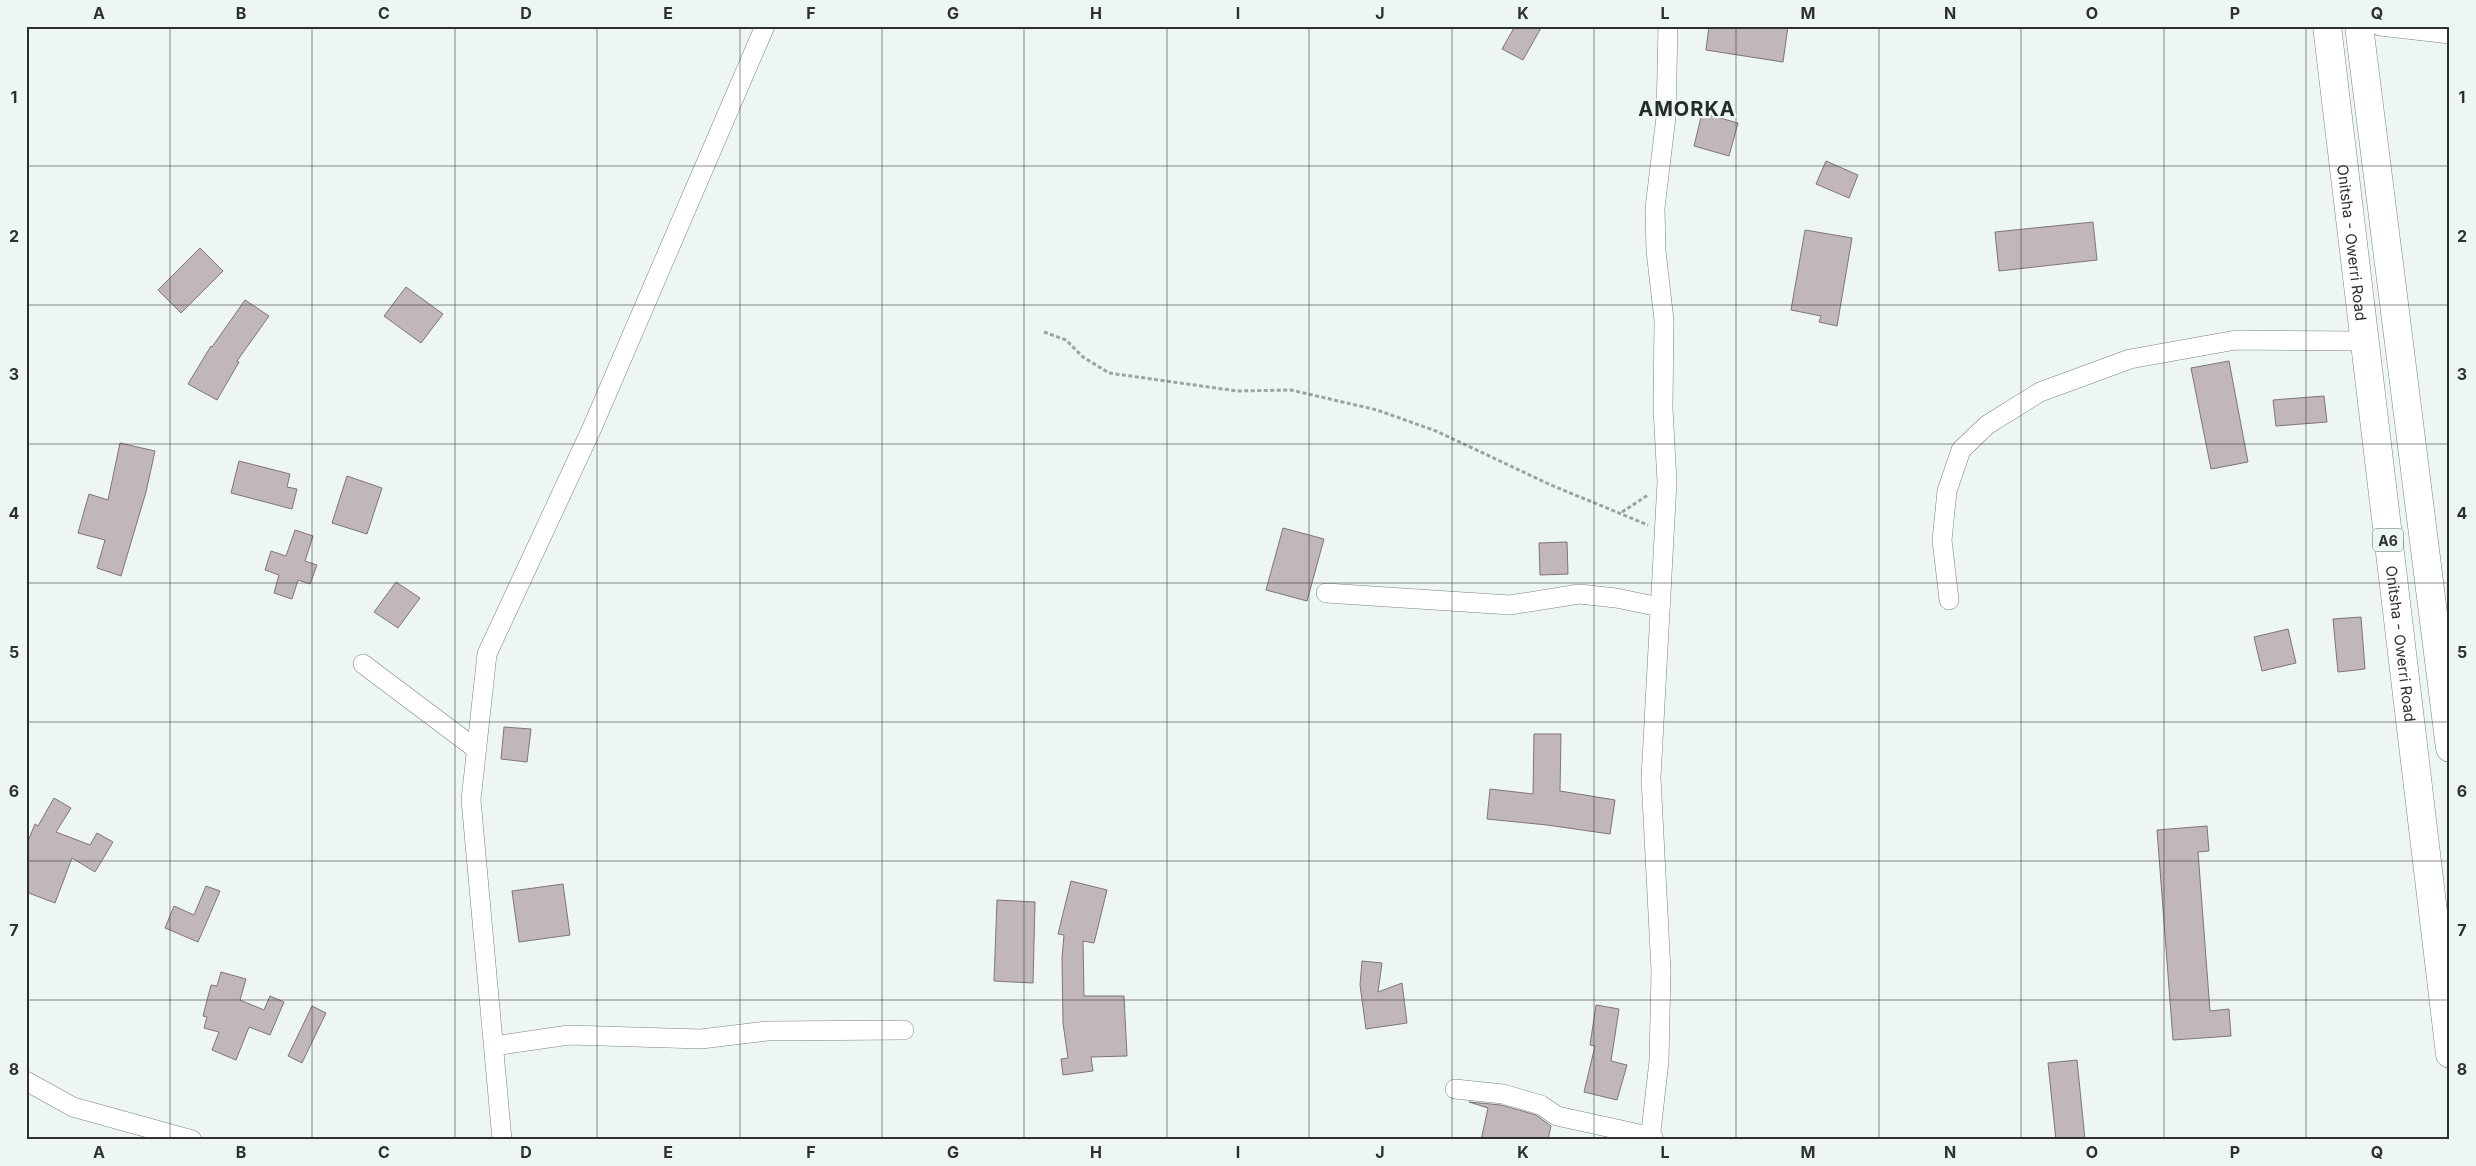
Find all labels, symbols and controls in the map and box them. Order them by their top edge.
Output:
text: A [93,3,105,23]
text: B [236,3,246,23]
text: C [378,3,390,23]
text: D [520,3,532,23]
text: E [663,3,673,23]
text: F [806,3,816,23]
text: G [947,3,959,23]
text: H [1090,3,1102,23]
text: I [1236,3,1240,23]
text: J [1375,3,1385,23]
text: K [1517,3,1529,23]
text: L [1660,3,1670,23]
text: M [1801,3,1815,23]
text: N [1944,3,1956,23]
text: O [2086,3,2098,23]
text: P [2230,3,2240,23]
text: Q [2371,3,2383,23]
text: 1 [11,87,17,107]
text: 1 [2459,87,2465,107]
district label: AMORKA [1638,97,1736,121]
street label: Onitsha - Owerri Road [2334,163,2371,322]
text: 2 [9,226,19,246]
text: 2 [2457,226,2467,246]
text: 3 [9,364,19,384]
text: 3 [2457,364,2467,384]
text: 4 [9,503,20,523]
text: 4 [2457,503,2468,523]
road number: A6 [2373,528,2403,552]
street label: Onitsha - Owerri Road [2382,564,2420,723]
text: 5 [9,642,19,662]
text: 5 [2457,642,2467,662]
text: 6 [9,781,19,801]
text: 6 [2457,781,2467,801]
text: 7 [9,920,19,940]
text: 7 [2457,920,2467,940]
text: 8 [9,1059,19,1079]
text: 8 [2457,1059,2467,1079]
text: A [93,1142,105,1162]
text: B [236,1142,246,1162]
text: C [378,1142,390,1162]
text: D [520,1142,532,1162]
text: E [663,1142,673,1162]
text: F [806,1142,816,1162]
text: G [947,1142,959,1162]
text: H [1090,1142,1102,1162]
text: I [1236,1142,1240,1162]
text: J [1375,1142,1385,1162]
text: K [1517,1142,1529,1162]
text: L [1660,1142,1670,1162]
text: M [1801,1142,1815,1162]
text: N [1944,1142,1956,1162]
text: O [2086,1142,2098,1162]
text: P [2230,1142,2240,1162]
text: Q [2371,1142,2383,1162]

